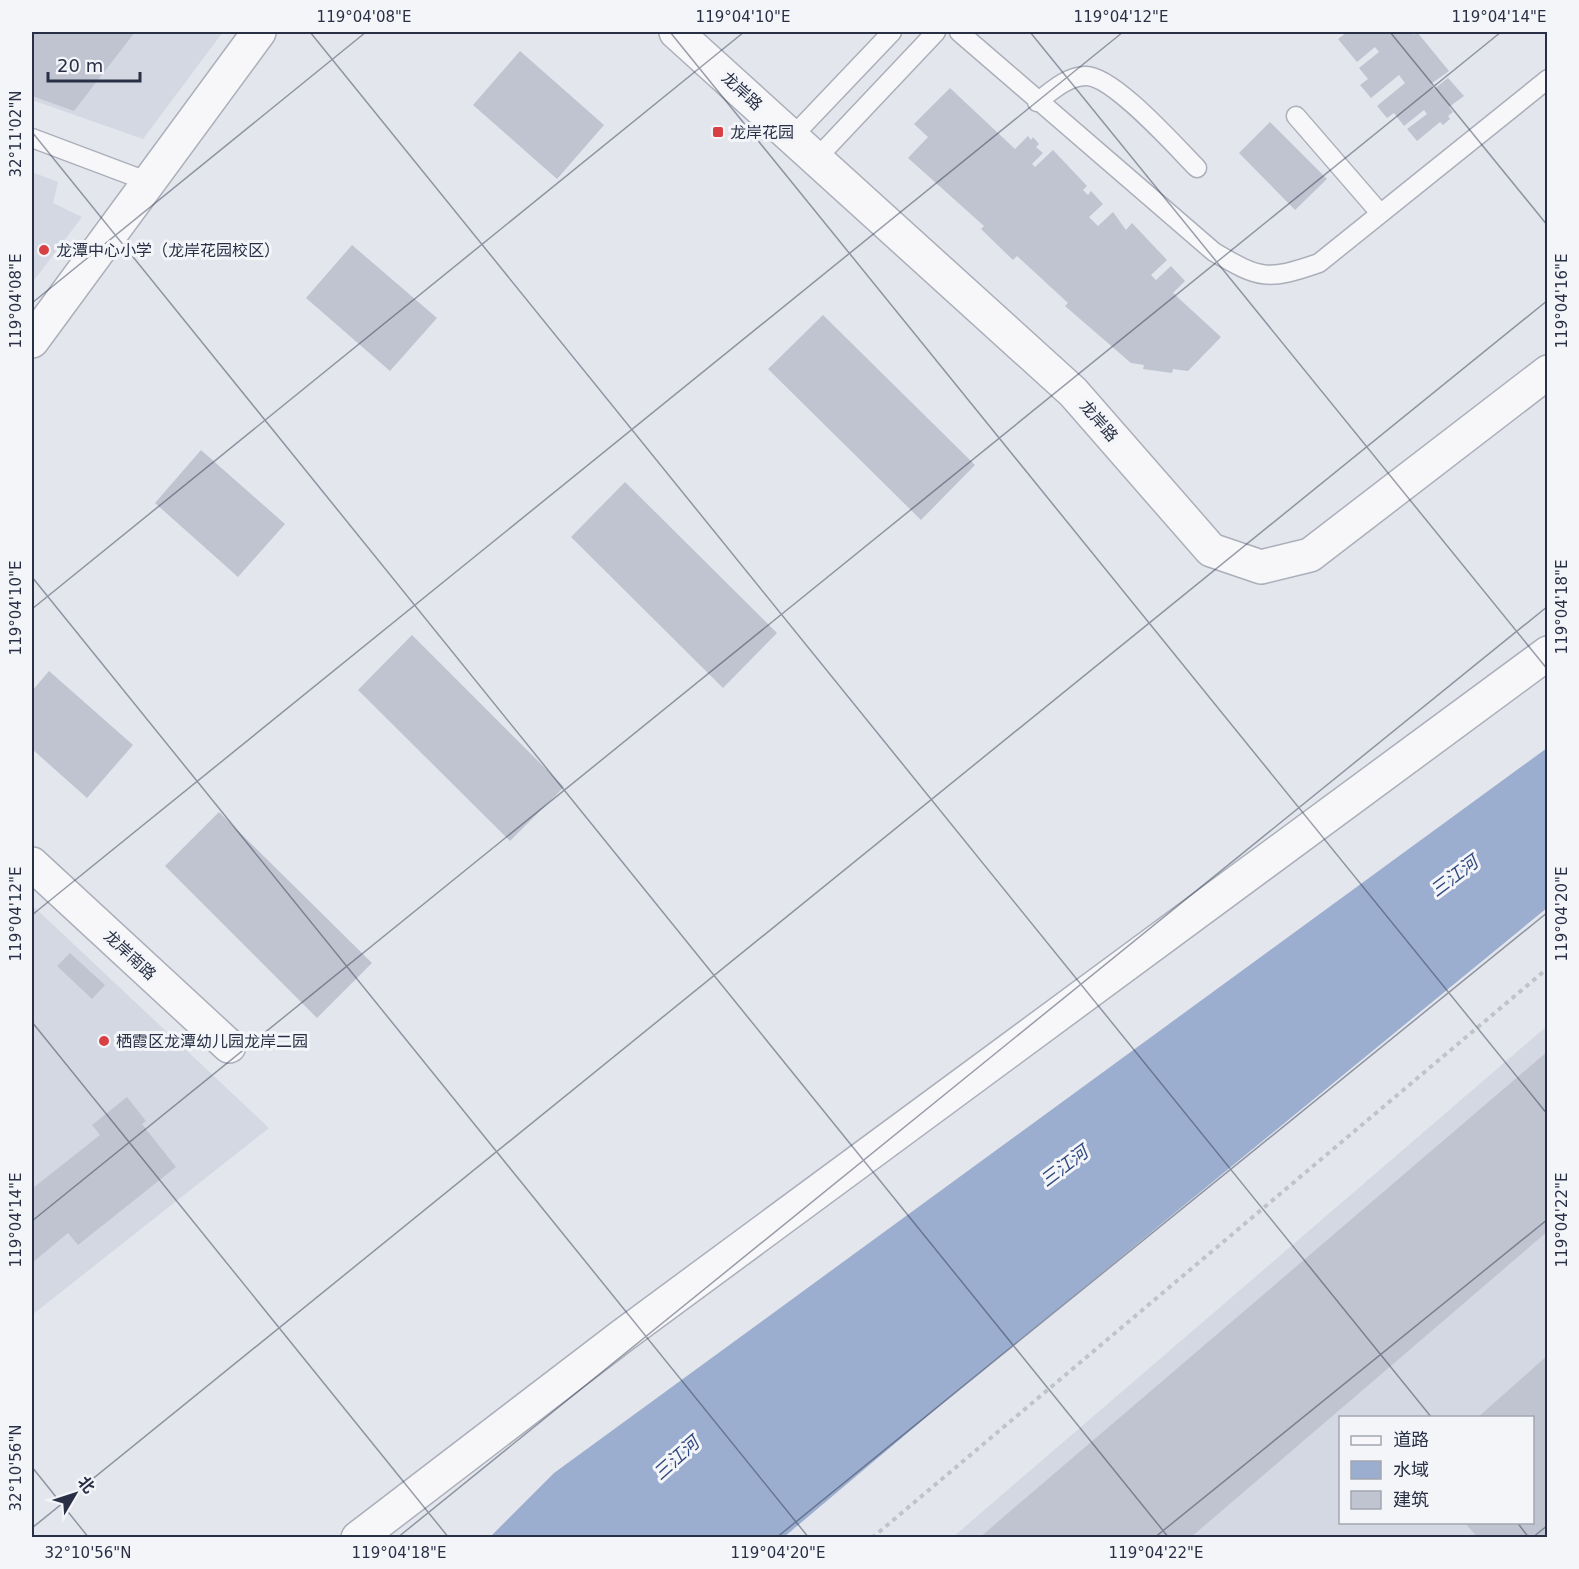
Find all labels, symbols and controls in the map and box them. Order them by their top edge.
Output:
text: 119°04'08"E [317,8,411,26]
text: 119°04'10"E [696,8,790,26]
text: 119°04'12"E [1074,8,1168,26]
text: 119°04'14"E [1452,8,1546,26]
scale bar [48,45,140,83]
text: 20 m [57,55,103,76]
street label: 龙岸路 [718,68,766,114]
text: 32°11'02"N [7,90,25,178]
place label: 龙岸花园 [730,123,794,142]
marker: 龙岸花园 [711,125,725,139]
place label: 龙潭中心小学（龙岸花园校区） [56,241,280,260]
marker: 龙潭中心小学（龙岸花园校区） [37,243,51,257]
text: 119°04'08"E [7,254,25,348]
text: 119°04'16"E [1553,254,1571,348]
street label: 龙岸路 [1076,397,1122,445]
text: 119°04'18"E [1553,560,1571,654]
text: 119°04'10"E [7,561,25,655]
water label: 三江河 [1426,850,1484,901]
text: 119°04'12"E [7,867,25,961]
text: 119°04'20"E [1553,867,1571,961]
street label: 龙岸南路 [100,926,160,984]
place label: 栖霞区龙潭幼儿园龙岸二园 [116,1032,308,1051]
marker: 栖霞区龙潭幼儿园龙岸二园 [97,1034,111,1048]
water label: 三江河 [1036,1140,1094,1191]
text: 119°04'14"E [7,1173,25,1267]
text: 119°04'22"E [1553,1173,1571,1267]
legend [1339,1416,1534,1524]
text: 32°10'56"N [7,1424,25,1512]
text: 道路 [1393,1429,1429,1450]
water label: 三江河 [649,1430,705,1484]
text: 水域 [1393,1459,1429,1480]
north arrow [45,1464,105,1524]
text: 北 [74,1473,99,1497]
text: 建筑 [1393,1489,1429,1510]
text: 32°10'56"N [44,1544,132,1562]
text: 119°04'18"E [352,1544,446,1562]
text: 119°04'20"E [731,1544,825,1562]
text: 119°04'22"E [1109,1544,1203,1562]

